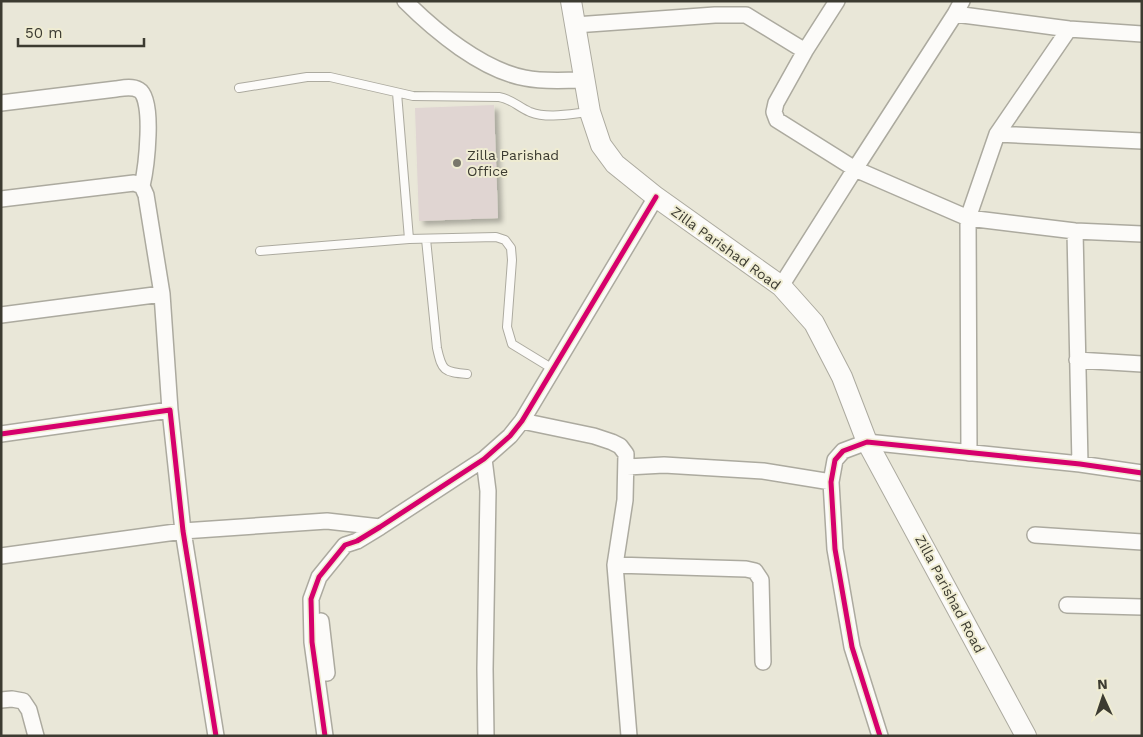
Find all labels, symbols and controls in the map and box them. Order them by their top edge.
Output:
scale bar [18,15,144,47]
text: 50 m [25,24,62,42]
place label: Zilla Parishad Office [467,147,559,179]
marker: Zilla Parishad Office [451,157,463,169]
street label: Zilla Parishad Road [668,203,784,293]
street label: Zilla Parishad Road [912,532,988,656]
north arrow [1078,672,1128,722]
text: N [1097,676,1108,692]

